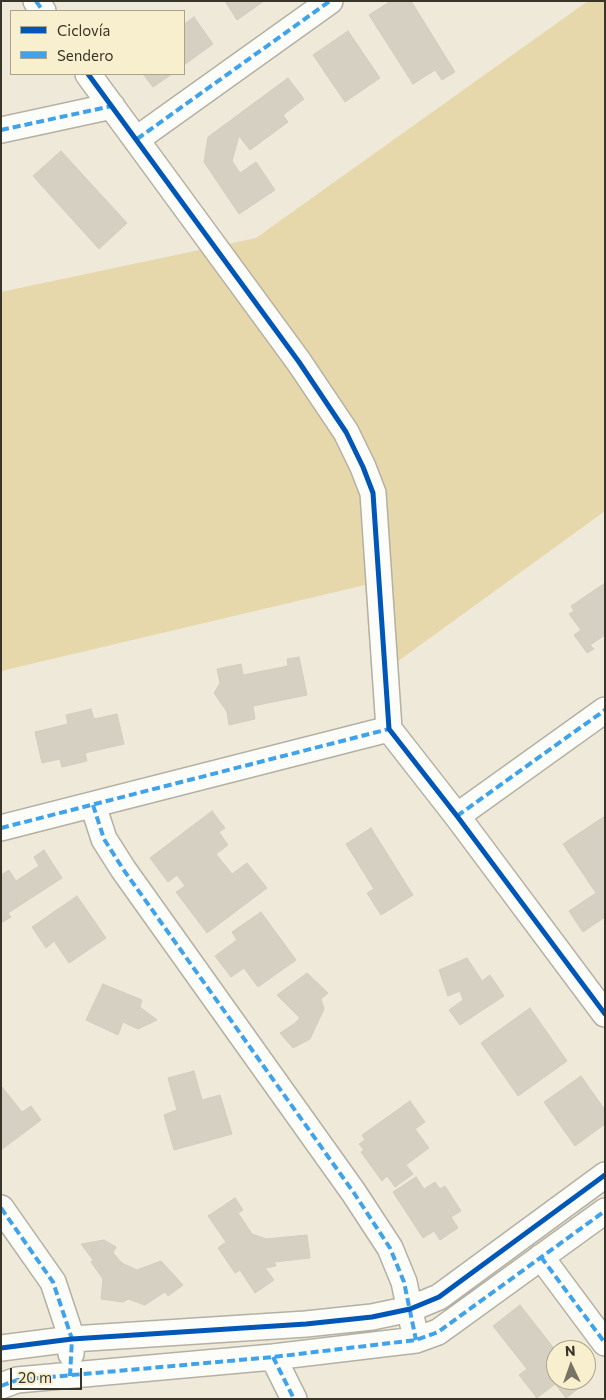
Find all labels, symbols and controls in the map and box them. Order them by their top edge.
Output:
legend [10,10,185,75]
text: Ciclovía [57,21,110,39]
text: Sendero [57,46,114,64]
north arrow [546,1340,596,1390]
text: N [565,1342,576,1359]
scale bar [12,1358,85,1390]
text: 20 m [18,1368,52,1386]

